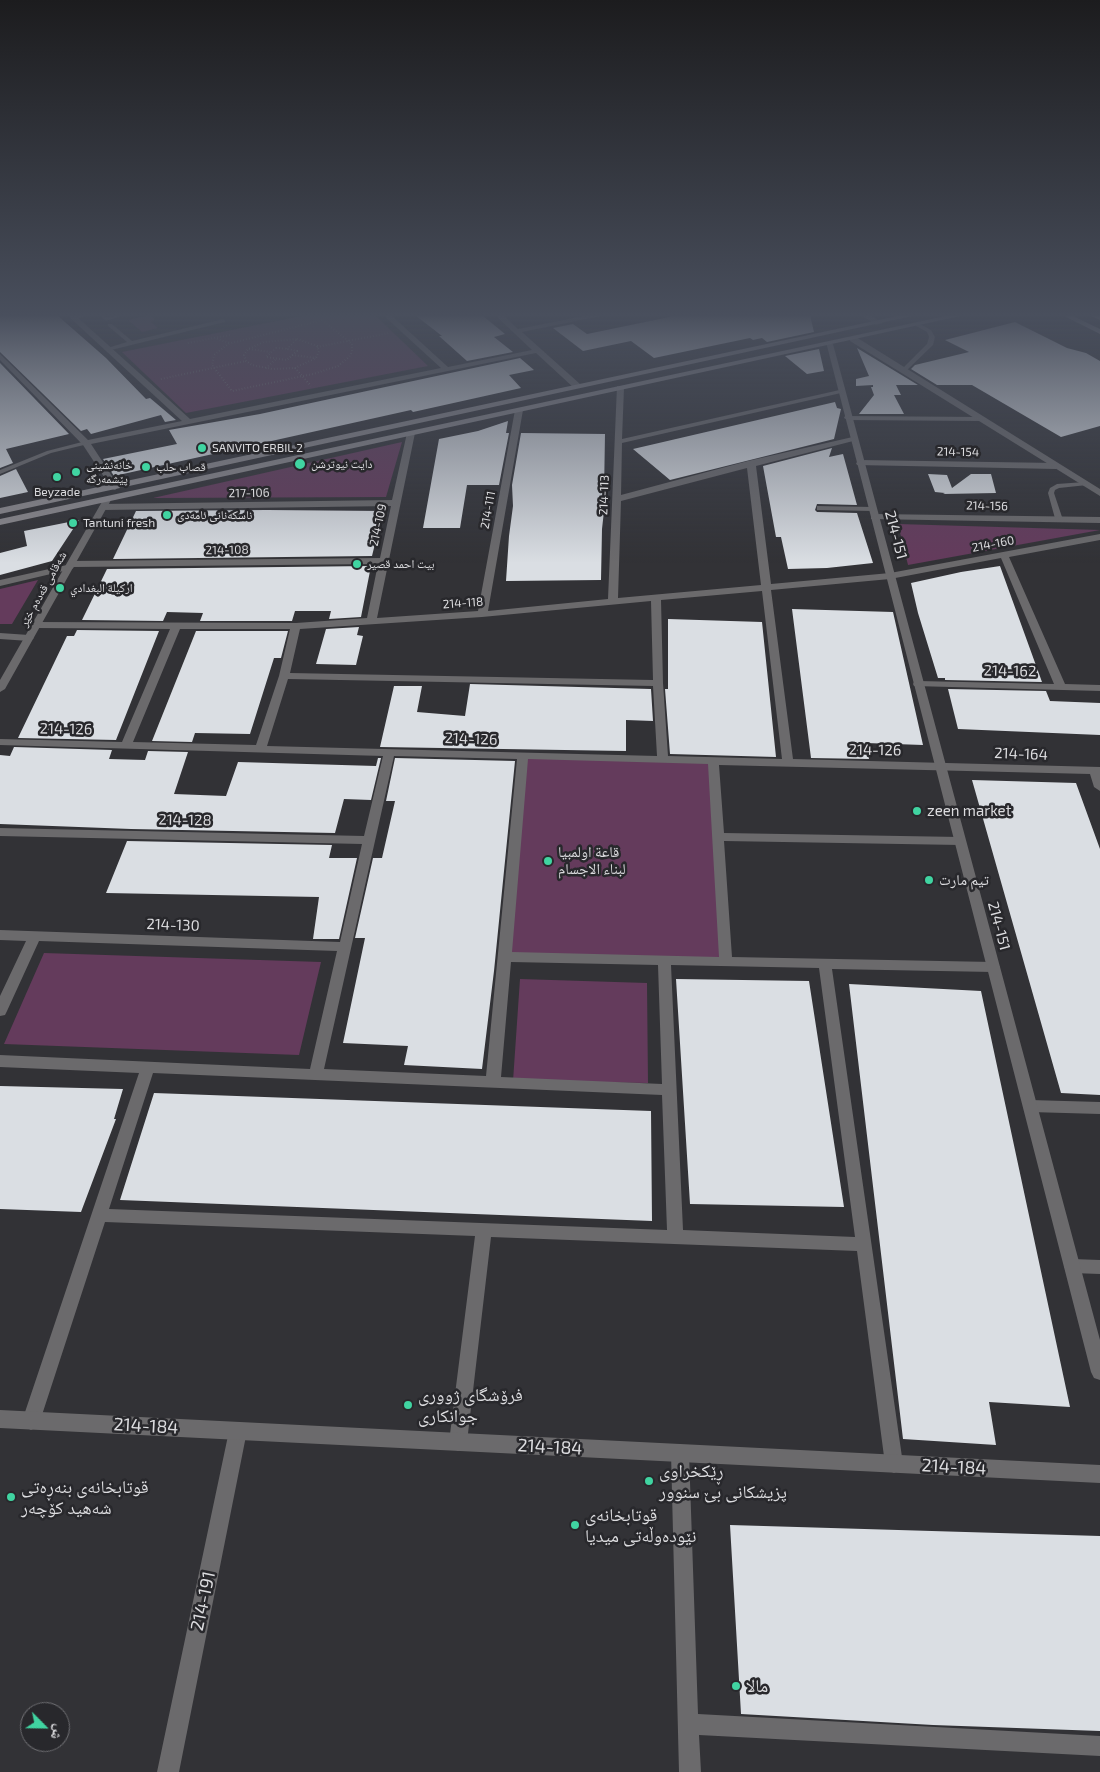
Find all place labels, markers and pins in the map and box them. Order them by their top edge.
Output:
place label: SANVITO ERBIL 2 [212,441,303,455]
marker: SANVITO ERBIL 2 [196,442,208,454]
marker: دايت نيوترشن [293,457,307,471]
place label: دايت نيوترشن [311,457,373,471]
place label: خانەنشینی پێشمەرگە [86,458,133,486]
place label: قصاب حلب [156,460,206,474]
marker: قصاب حلب [140,461,152,473]
marker: خانەنشینی پێشمەرگە [70,466,82,478]
marker: Beyzade [51,471,63,483]
place label: Beyzade [34,485,80,499]
place label: ناسکەنانی ئامەدی [177,508,252,522]
marker: ناسکەنانی ئامەدی [161,509,173,521]
place label: Tantuni fresh [83,516,155,530]
marker: Tantuni fresh [67,517,79,529]
place label: بيت احمد قصير [367,557,434,571]
marker: بيت احمد قصير [351,558,363,570]
place label: اركيلة البغدادي [70,581,133,595]
marker: اركيلة البغدادي [54,582,66,594]
place label: zeen market [927,802,1011,820]
marker: zeen market [911,805,923,817]
place label: قاعة اولمبيا لبناء الاجسام [558,843,626,878]
marker: قاعة اولمبيا لبناء الاجسام [542,855,554,867]
place label: تيم مارت [939,871,989,889]
marker: تيم مارت [923,874,935,886]
place label: فرۆشگای ژووری جوانکاری [418,1384,523,1426]
marker: فرۆشگای ژووری جوانکاری [402,1399,414,1411]
place label: ڕێکخراوی پزیشکانی بێ سنوور [659,1460,787,1502]
marker: ڕێکخراوی پزیشکانی بێ سنوور [643,1475,655,1487]
place label: قوتابخانەی بنەڕەتی شەهید کۆچەر [21,1476,149,1518]
marker: قوتابخانەی بنەڕەتی شەهید کۆچەر [5,1491,17,1503]
place label: قوتابخانەی نێودەوڵەتی میدیا [585,1504,697,1546]
marker: قوتابخانەی نێودەوڵەتی میدیا [569,1519,581,1531]
place label: مالا [746,1675,768,1697]
marker: مالا [730,1680,742,1692]

